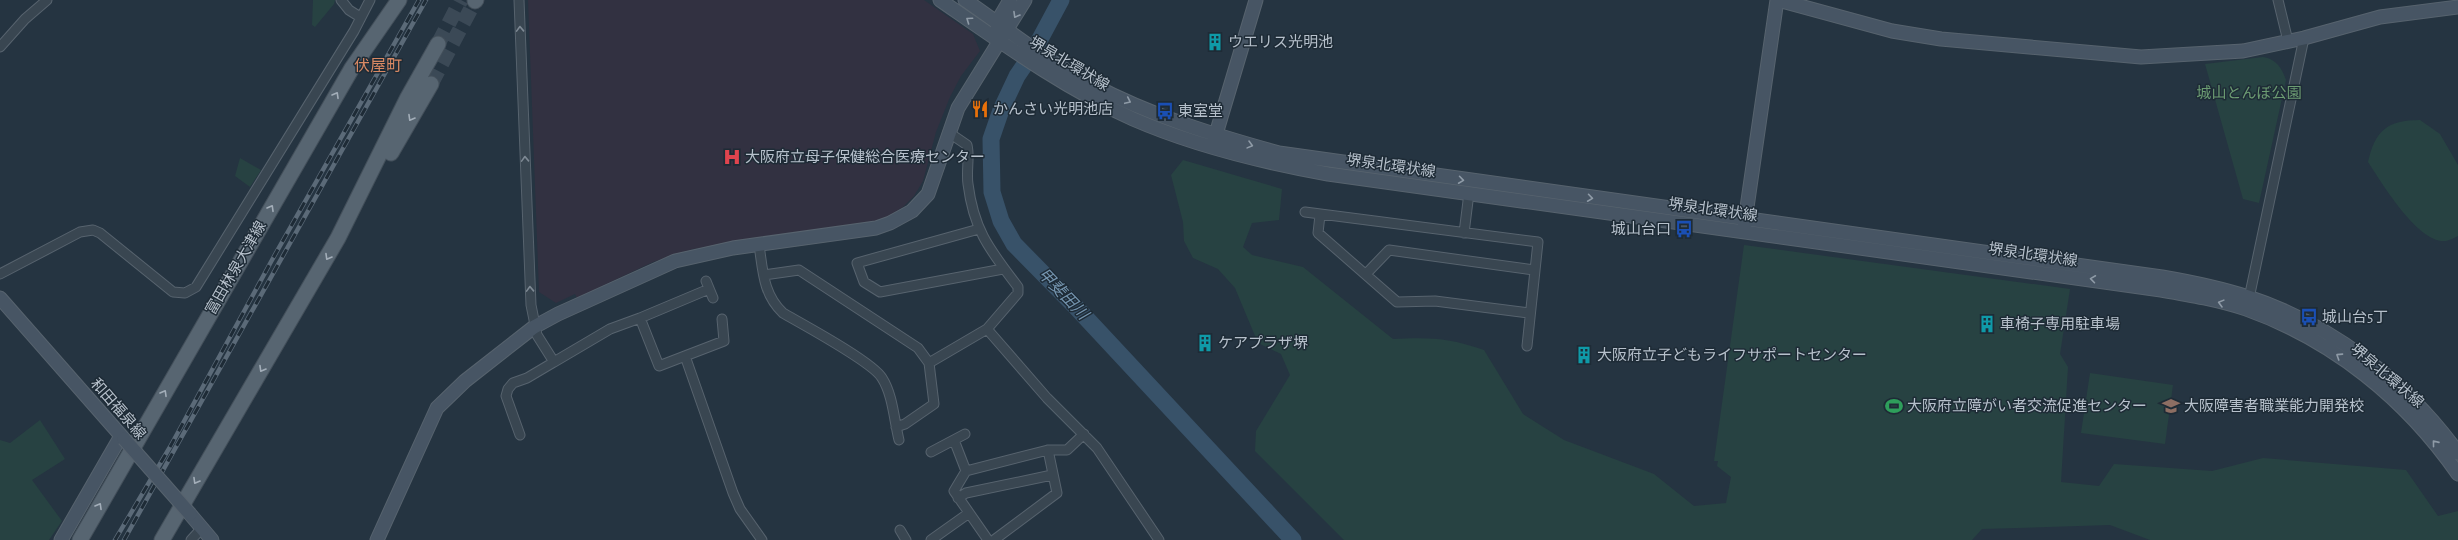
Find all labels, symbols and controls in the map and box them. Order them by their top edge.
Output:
one-way arrow [1014,11,1021,18]
one-way arrow [967,18,974,25]
one-way arrow [516,26,524,32]
building icon: ウエリス光明池 [1205,32,1225,52]
street label: 堺泉北環状線 [1027,33,1112,94]
place label: ウエリス光明池 [1228,34,1333,50]
district label: 伏屋町 [354,57,402,74]
park label: 城山とんぼ公園 [2196,85,2302,101]
one-way arrow [331,92,338,99]
one-way arrow [1124,97,1131,105]
restaurant icon: かんさい光明池店 [970,99,990,119]
place label: かんさい光明池店 [993,101,1113,117]
bus stop icon: 東室堂 [1155,101,1175,121]
place label: 東室堂 [1178,103,1223,119]
one-way arrow [409,114,416,121]
one-way arrow [1246,140,1253,149]
hospital icon: 大阪府立母子保健総合医療センター [722,147,742,167]
place label: 大阪府立母子保健総合医療センター [745,149,985,165]
street label: 堺泉北環状線 [1345,150,1437,180]
one-way arrow [521,156,529,162]
one-way arrow [1458,175,1464,184]
one-way arrow [1587,193,1593,202]
street label: 堺泉北環状線 [1667,194,1759,224]
one-way arrow [266,205,273,212]
street label: 富田林泉大津線 [202,218,269,317]
bus stop icon: 城山台口 [1674,219,1694,239]
place label: 城山台口 [1611,221,1671,237]
street label: 堺泉北環状線 [1987,239,2079,269]
one-way arrow [325,252,332,260]
water label: 甲斐田川 [1035,265,1093,324]
one-way arrow [2090,275,2096,284]
one-way arrow [526,286,534,292]
one-way arrow [2218,299,2224,307]
bus stop icon: 城山台5丁 [2299,307,2319,327]
place label: 城山台5丁 [2322,309,2388,325]
building icon: 車椅子専用駐車場 [1977,314,1997,334]
place label: 車椅子専用駐車場 [2000,315,2120,332]
building icon: ケアプラザ堺 [1195,333,1215,353]
place label: ケアプラザ堺 [1218,335,1308,351]
street label: 堺泉北環状線 [2348,340,2428,411]
building icon: 大阪府立子どもライフサポートセンター [1574,345,1594,365]
place label: 大阪府立子どもライフサポートセンター [1597,347,1867,363]
one-way arrow [2336,353,2343,360]
one-way arrow [259,365,266,372]
street label: 和田福泉線 [88,375,149,442]
one-way arrow [159,390,166,398]
sports icon: 大阪府立障がい者交流促進センター [1884,396,1904,416]
school or university icon: 大阪障害者職業能力開発校 [2161,396,2181,416]
place label: 大阪障害者職業能力開発校 [2184,397,2364,414]
place label: 大阪府立障がい者交流促進センター [1907,398,2147,414]
one-way arrow [2432,440,2439,448]
one-way arrow [194,477,201,484]
one-way arrow [95,503,102,510]

